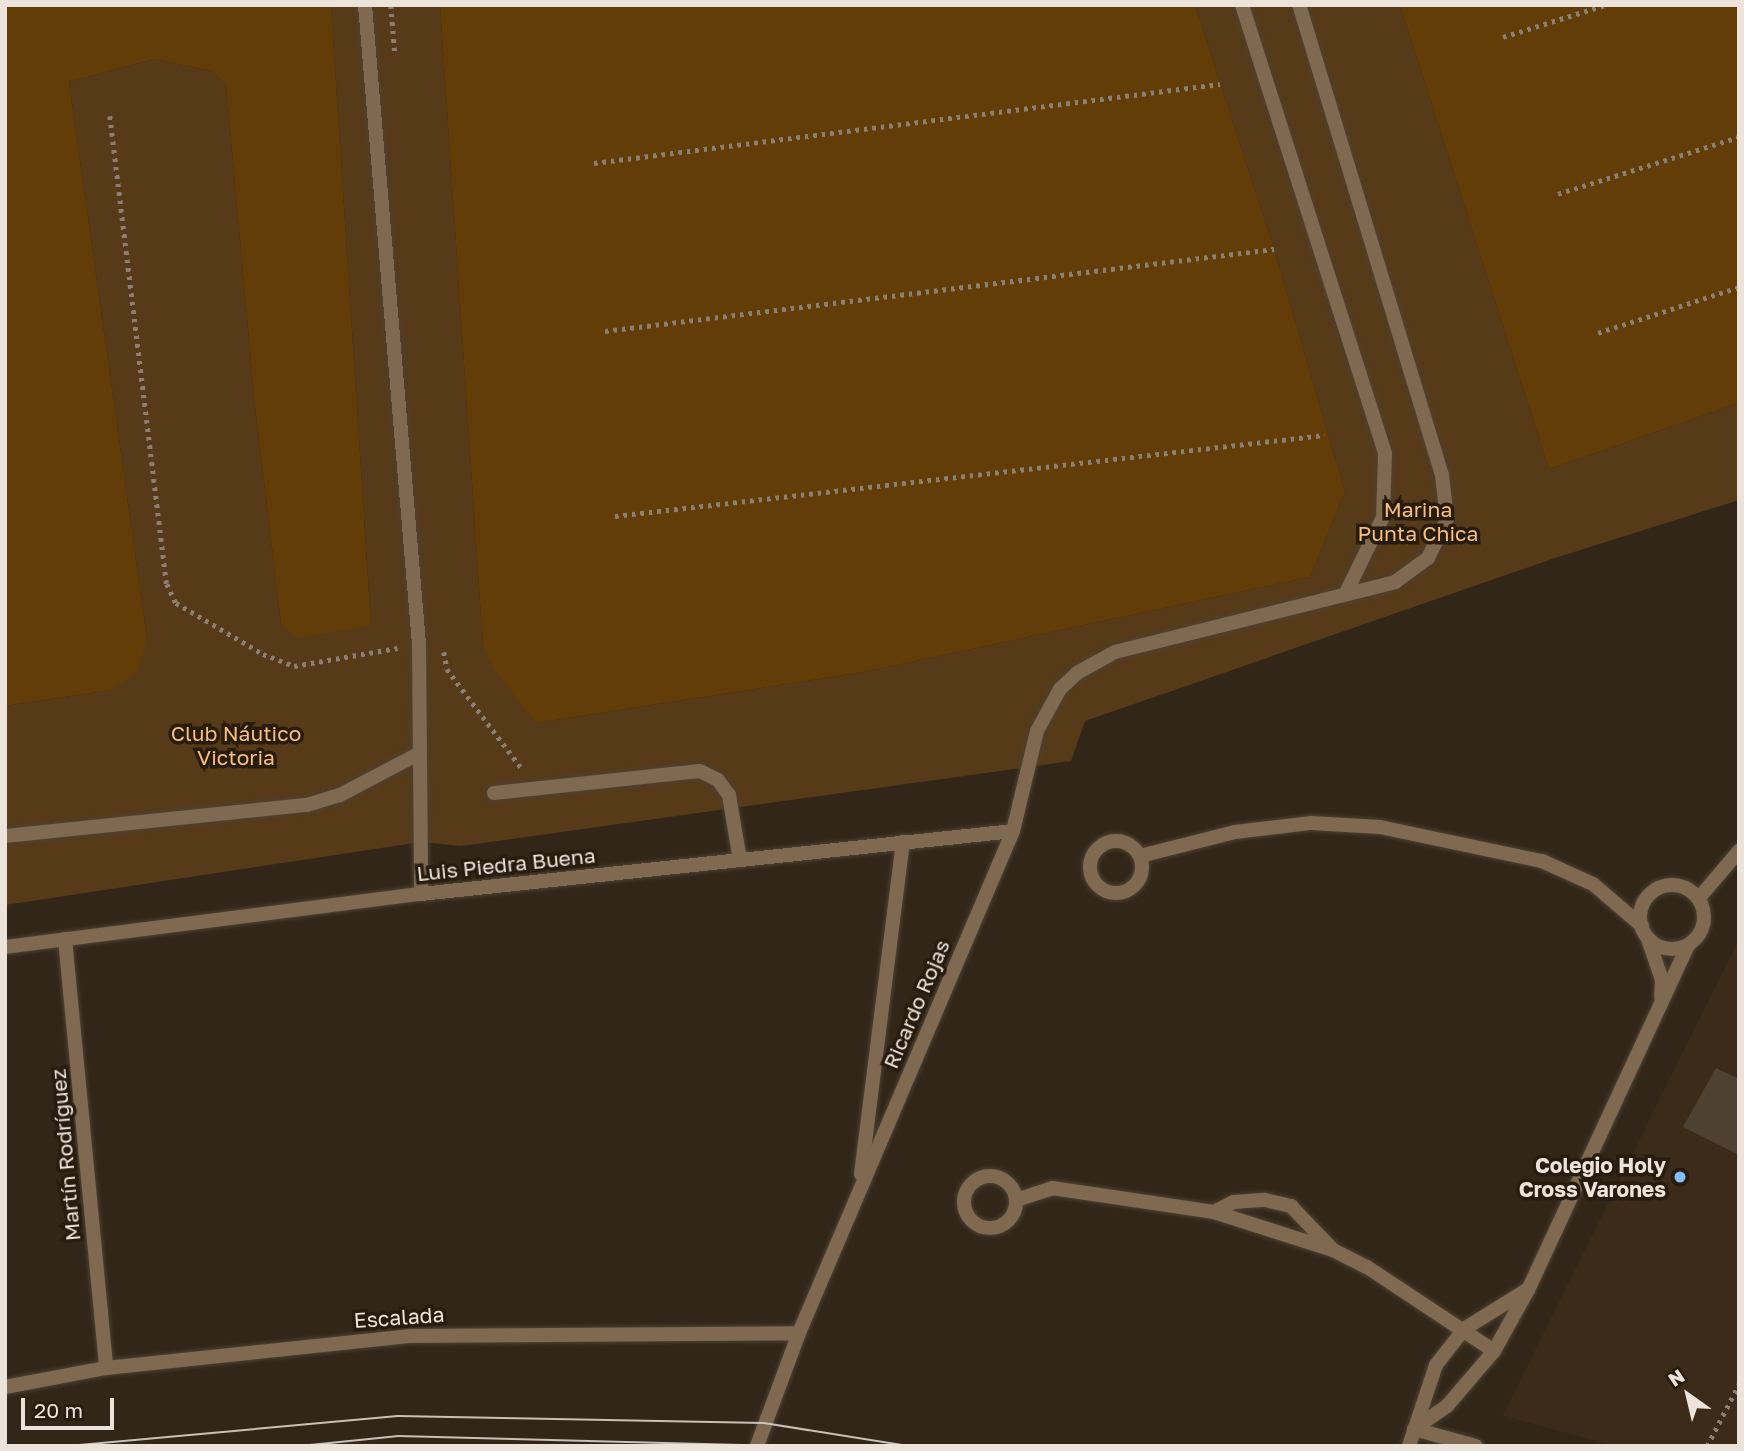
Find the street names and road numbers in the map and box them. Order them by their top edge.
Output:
street label: Luis Piedra Buena [415,842,597,886]
street label: Ricardo Rojas [878,936,954,1072]
street label: Martín Rodríguez [45,1068,85,1242]
street label: Escalada [353,1301,445,1333]

